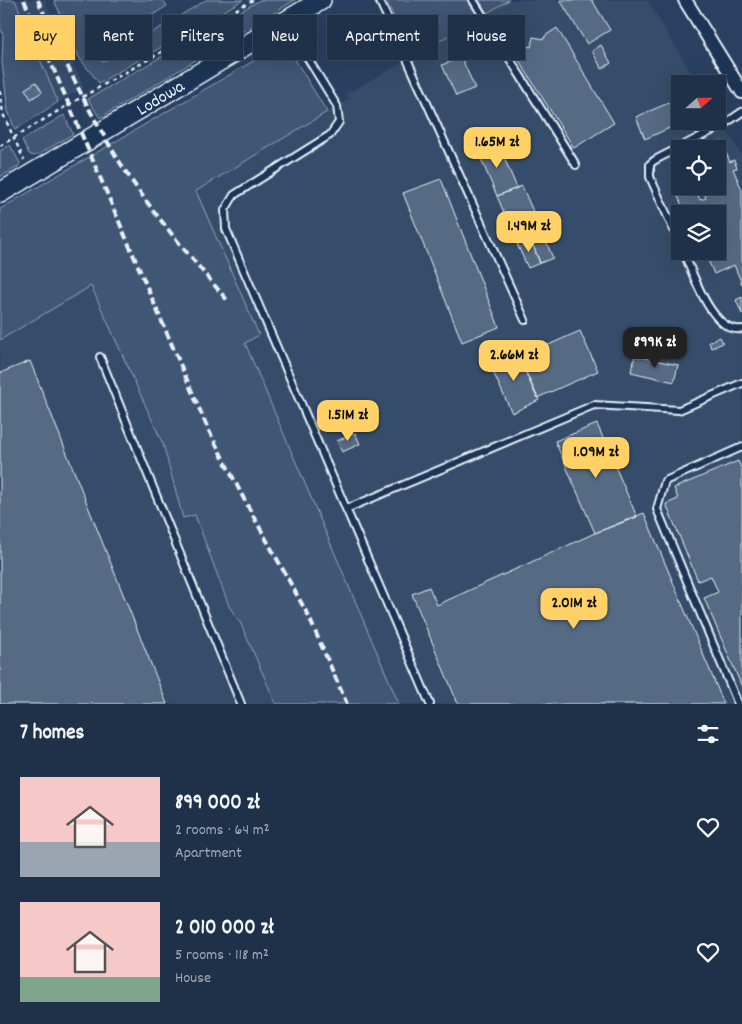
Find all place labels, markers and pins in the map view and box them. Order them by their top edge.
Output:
pin: 1.65M zł [445,126,549,169]
pin: 1.49M zł [477,210,581,253]
pin: 899K zł [609,326,701,369]
pin: 2.66M zł [462,340,566,382]
pin: 1.51M zł [296,400,400,442]
pin: 1.09M zł [544,436,648,479]
pin: 2.01M zł [522,588,626,630]

